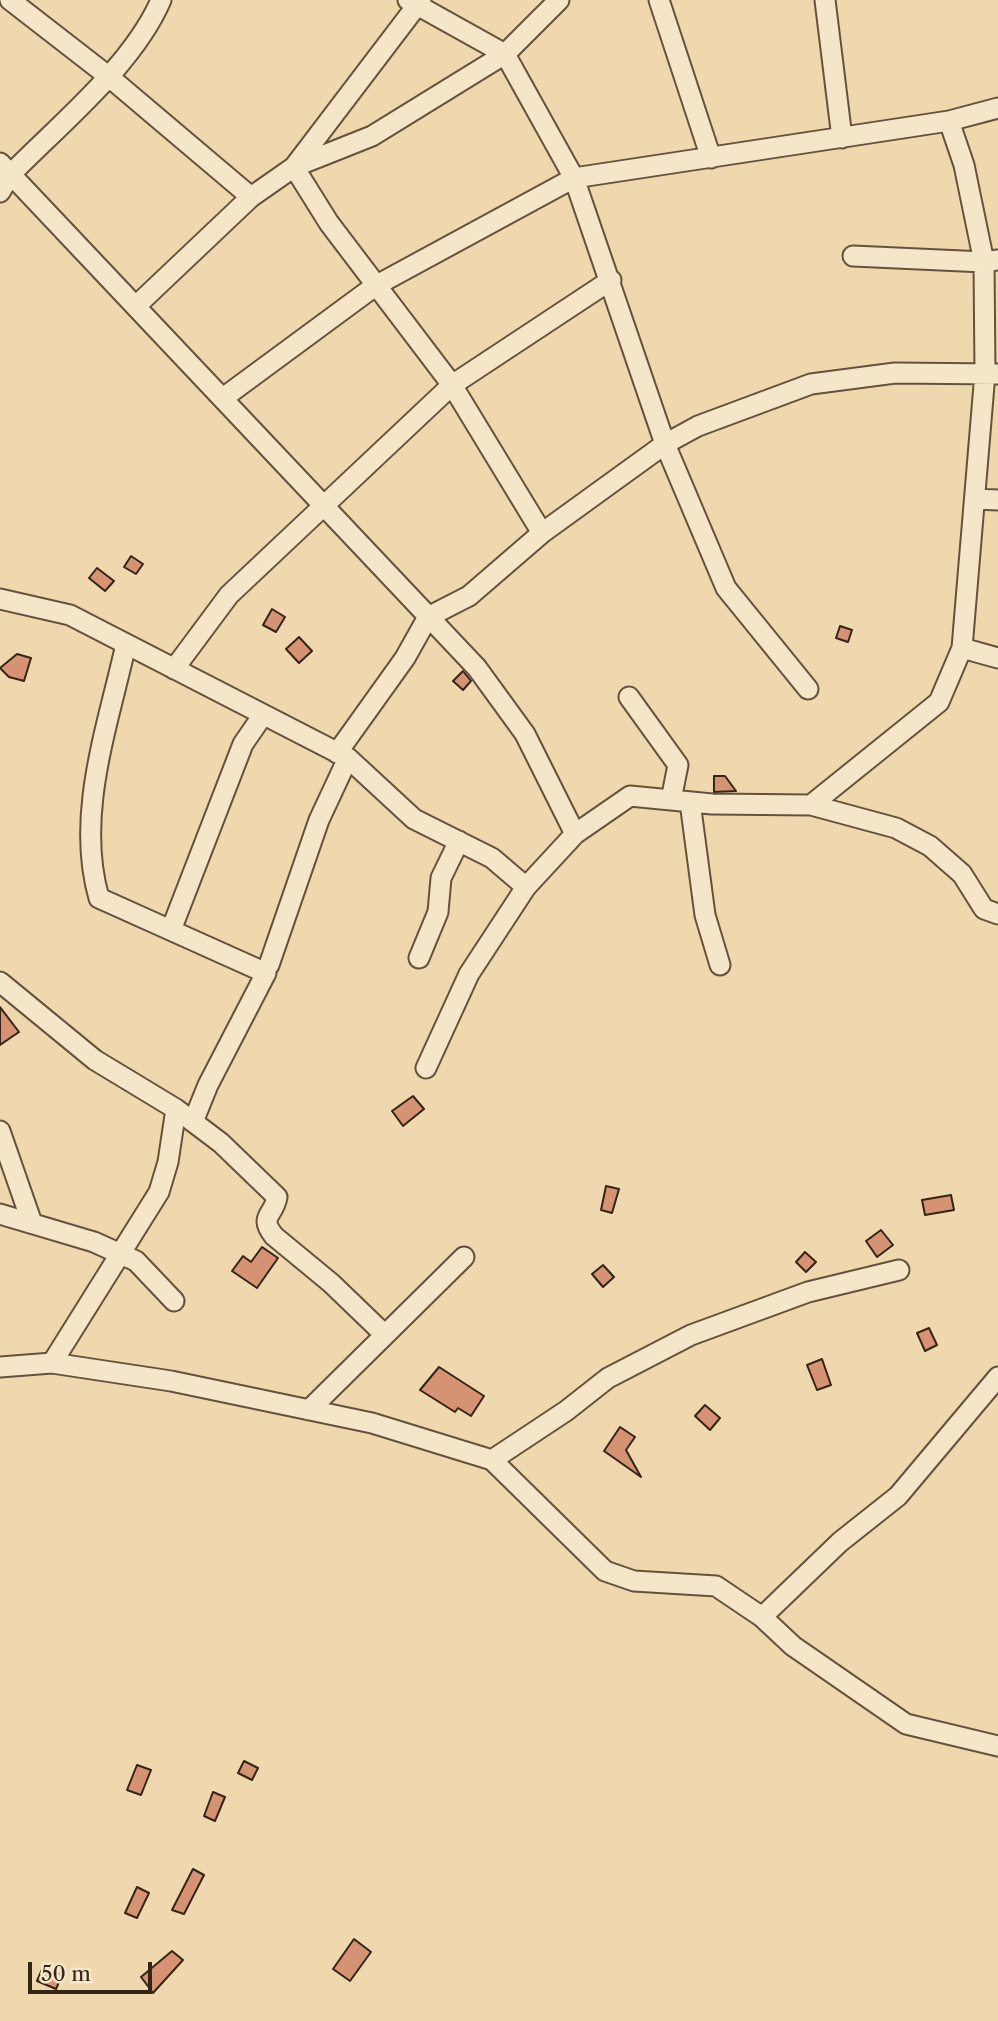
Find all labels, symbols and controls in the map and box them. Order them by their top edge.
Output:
scale bar [32,1948,156,1992]
text: 50 m [41,1961,91,1986]

